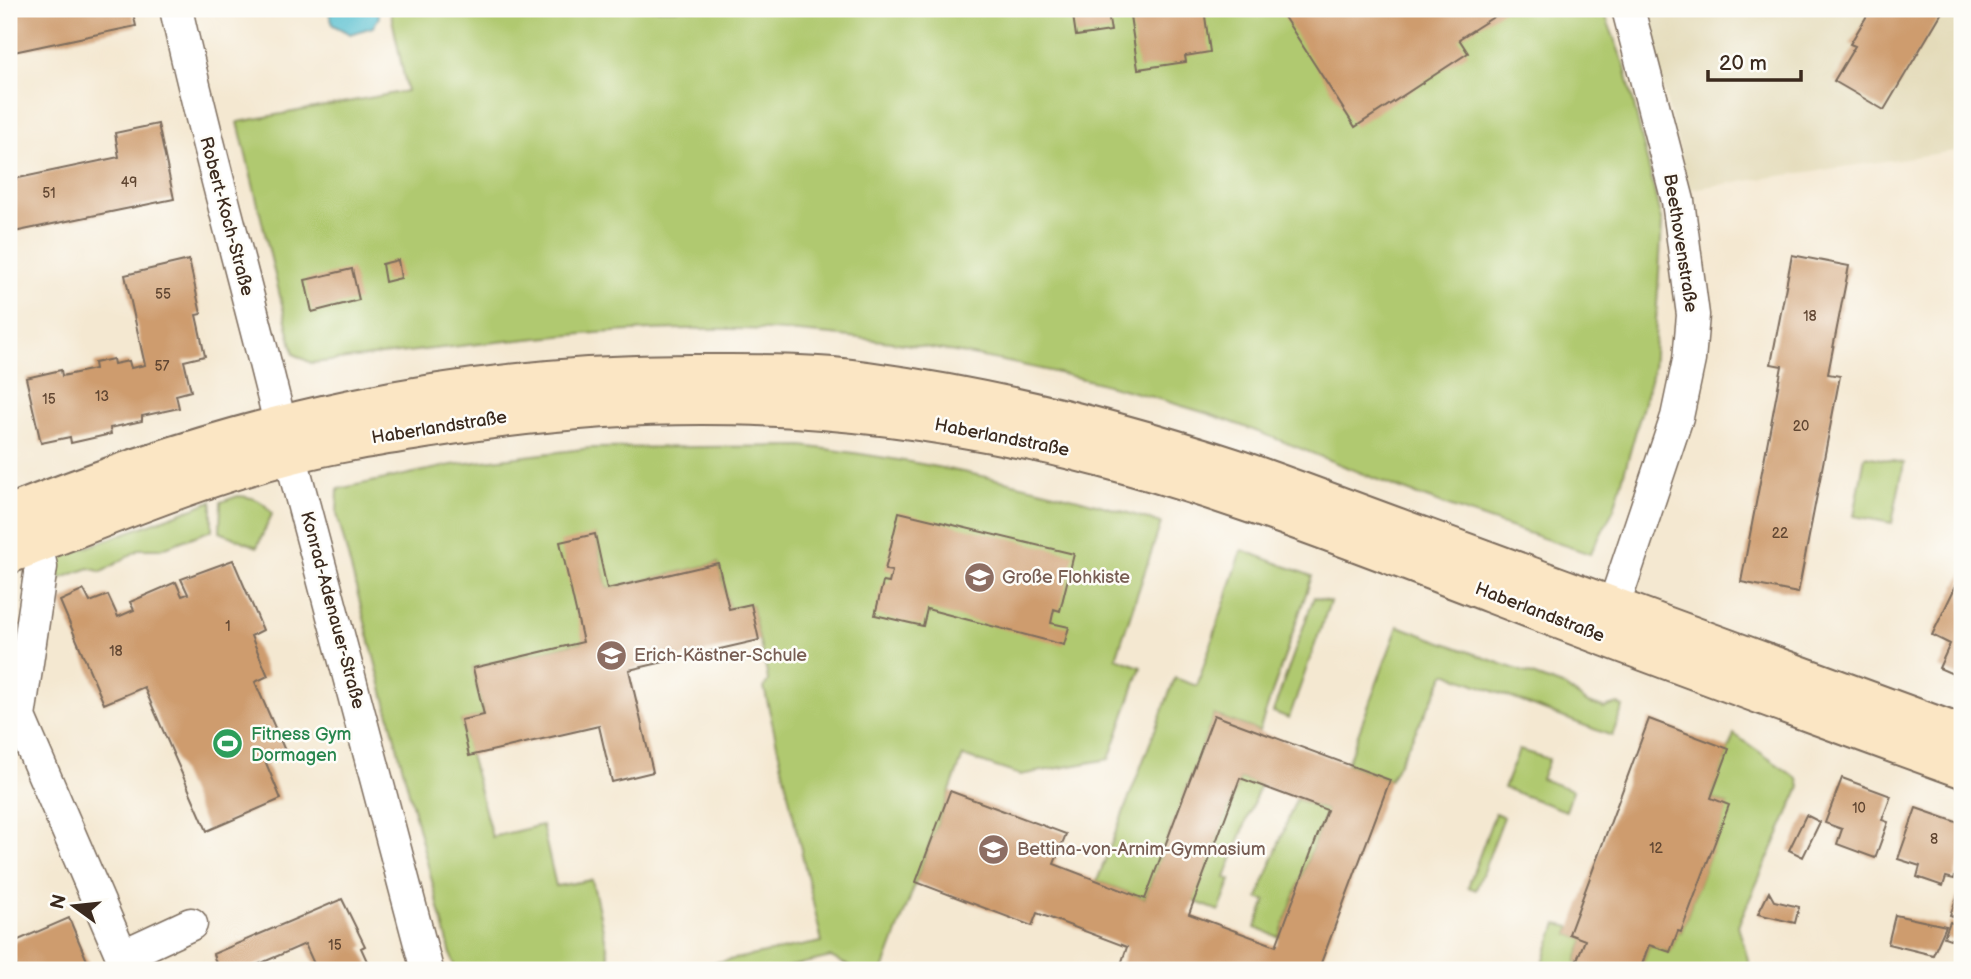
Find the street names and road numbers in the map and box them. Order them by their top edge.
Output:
street label: Robert-Koch-Straße [195,134,258,298]
street label: Beethovenstraße [1659,172,1702,314]
street label: Haberlandstraße [370,406,509,449]
street label: Haberlandstraße [933,414,1071,461]
street label: Konrad-Adenauer-Straße [296,509,369,711]
street label: Haberlandstraße [1472,578,1608,647]

